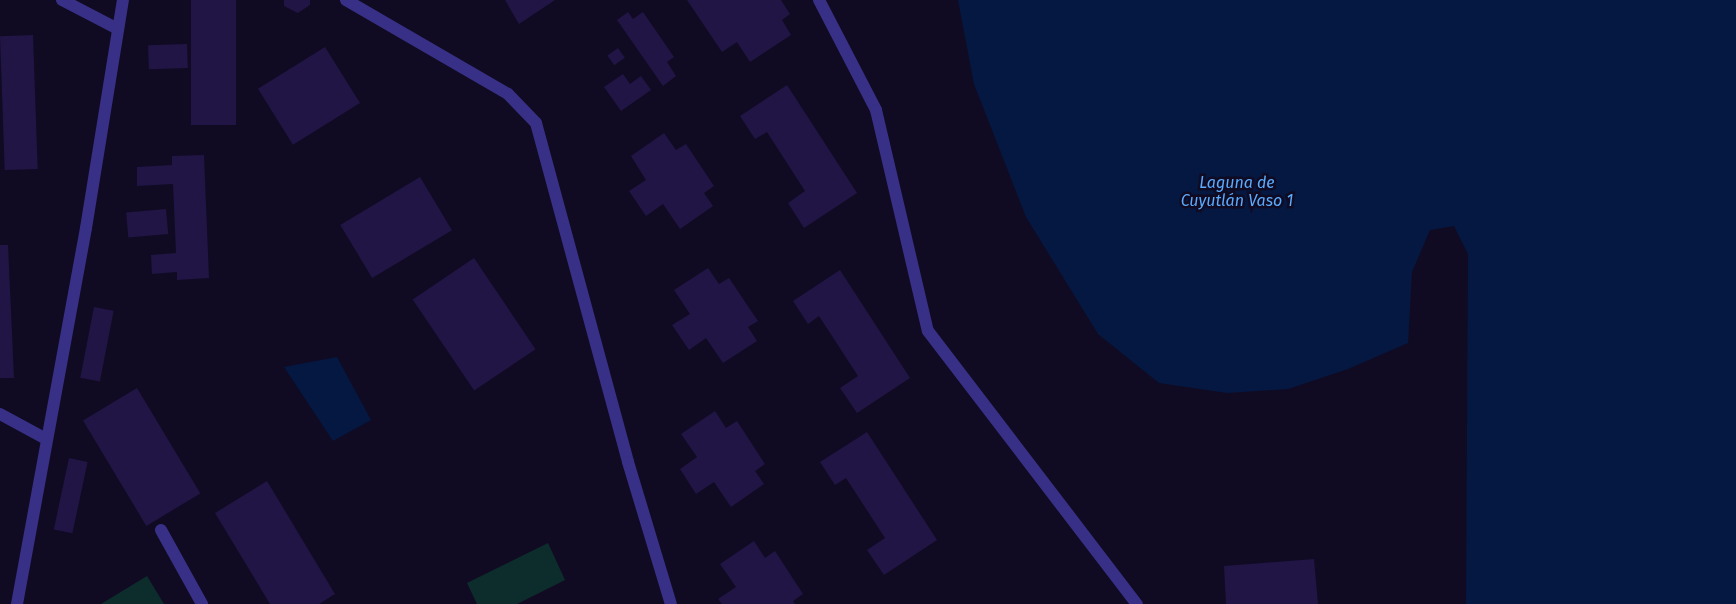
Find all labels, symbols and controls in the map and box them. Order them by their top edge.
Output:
water label: Laguna de Cuyutlán Vaso 1 [1181,173,1293,211]

